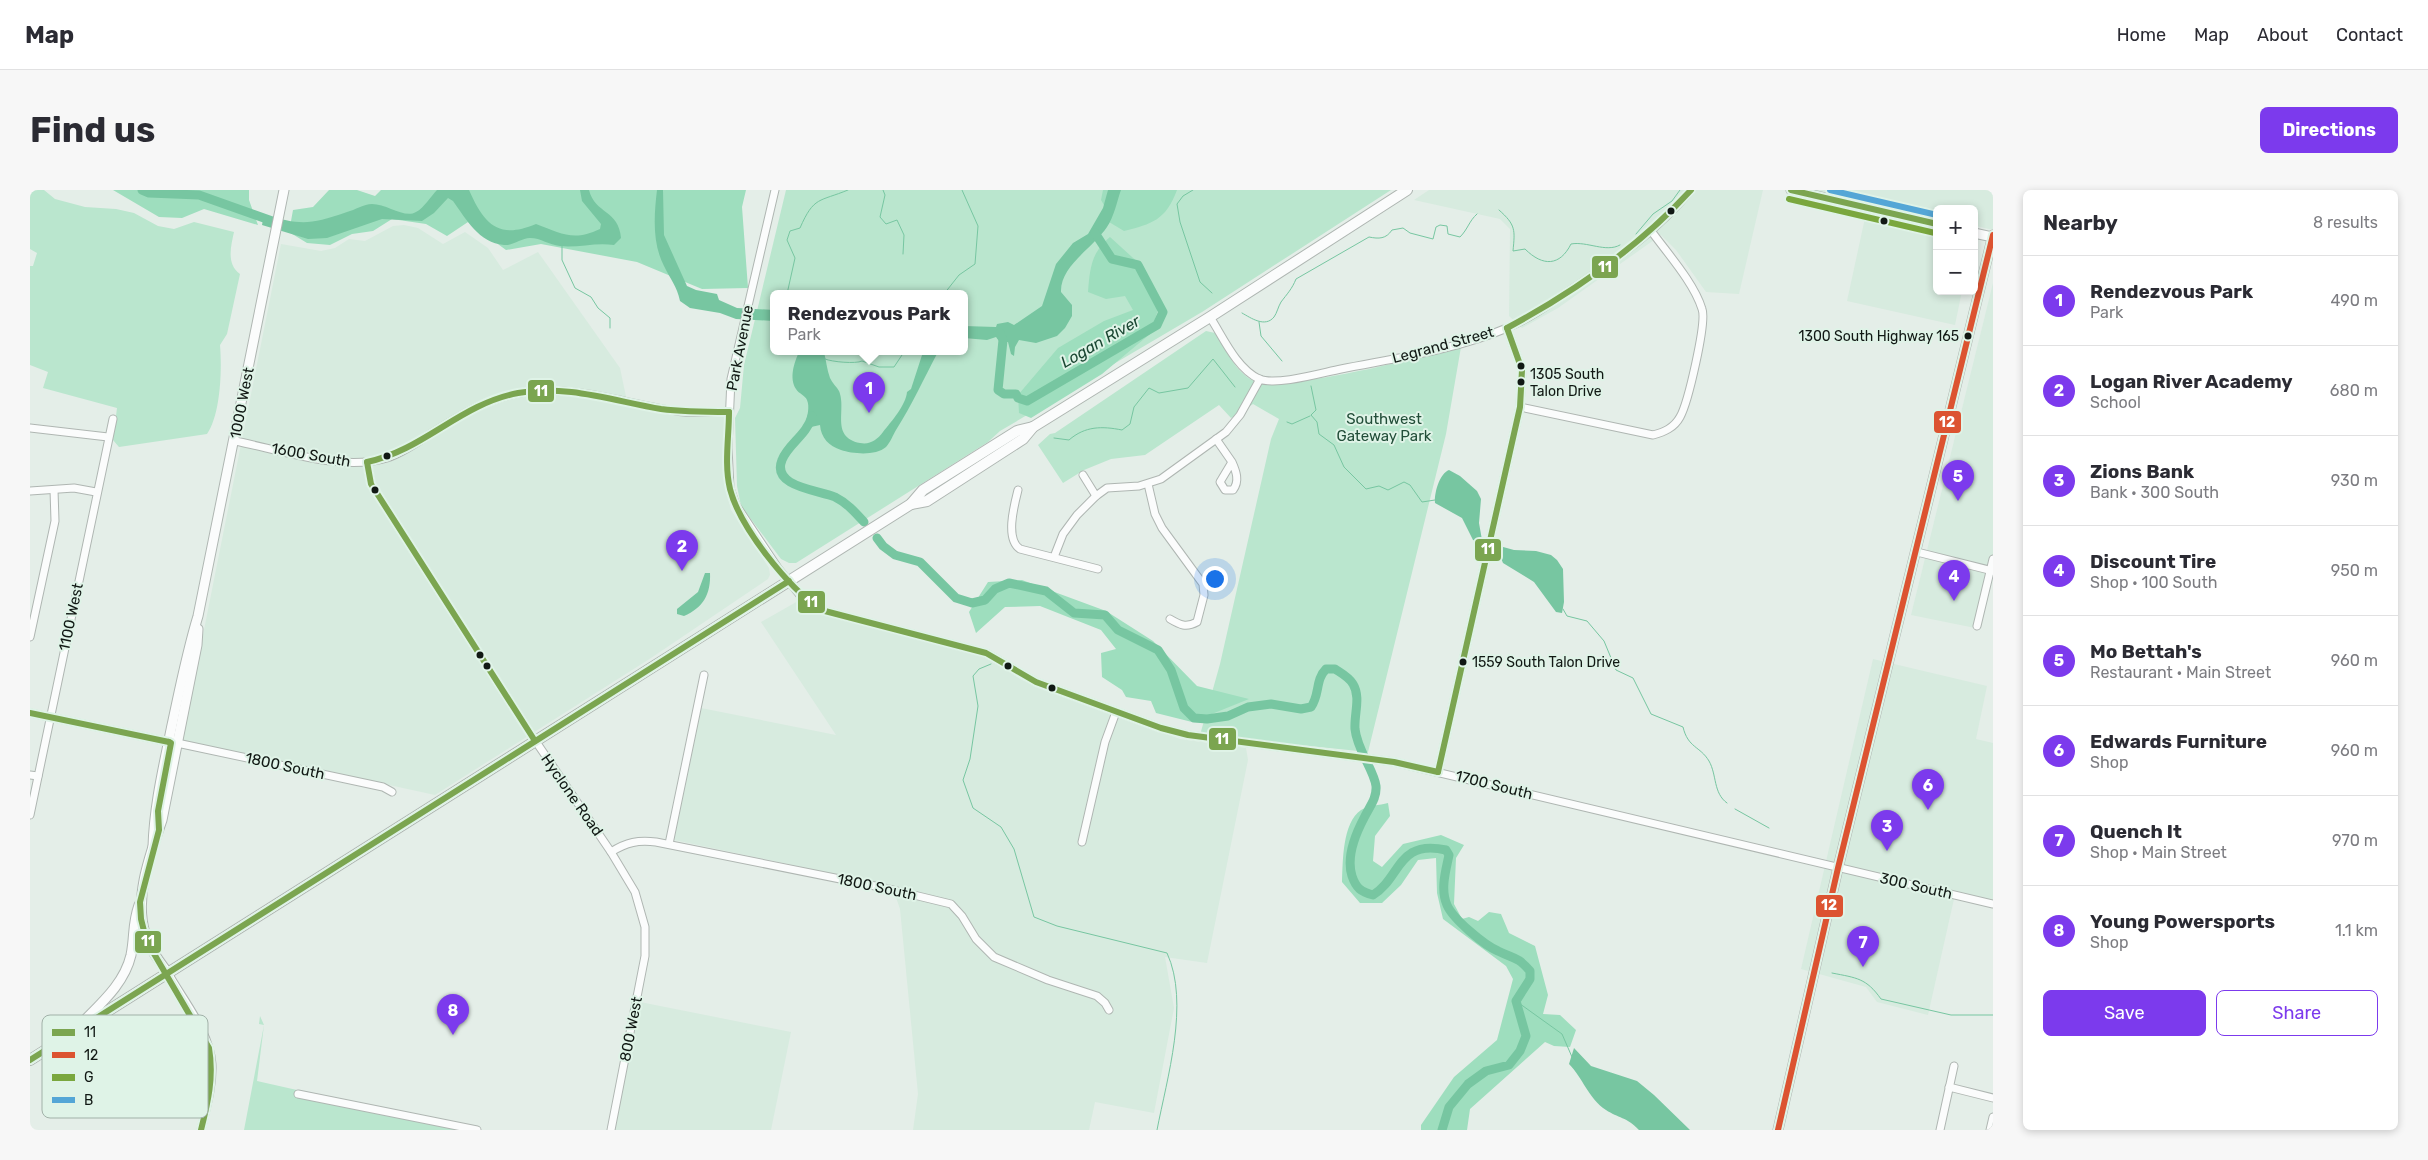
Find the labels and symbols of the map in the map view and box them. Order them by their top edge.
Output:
unlabelled marker [1666,206,1676,216]
unlabelled marker [1879,216,1889,226]
line badge: 11 [1591,255,1619,279]
text: 11 [1598,259,1612,276]
street label: Park Avenue [723,304,757,392]
water label: Logan River [1057,311,1144,372]
street label: Legrand Street [1390,323,1496,367]
place label: 1300 South Highway 165 [1798,328,1959,345]
marker: 1300 South Highway 165 [1963,331,1973,341]
unlabelled marker [1516,361,1526,371]
street label: 1000 West [226,366,258,440]
place label: 1305 South Talon Drive [1530,366,1604,400]
pin: 1 [853,372,885,413]
marker: 1305 South Talon Drive [1516,377,1526,387]
line badge: 11 [527,379,555,403]
text: 11 [534,383,548,400]
park label: Southwest Gateway Park [1336,410,1432,445]
line badge: 12 [1933,410,1962,434]
text: 12 [1939,414,1955,431]
street label: 1600 South [270,439,352,471]
unlabelled marker [382,451,392,461]
pin: 5 [1942,460,1974,501]
unlabelled marker [370,485,380,495]
pin: 2 [666,530,698,571]
line badge: 11 [1474,538,1502,562]
text: 11 [1481,541,1495,558]
pin: 4 [1938,560,1970,601]
your location [1202,566,1228,592]
street label: 1100 West [55,581,87,653]
line badge: 11 [797,590,826,614]
text: 11 [804,594,818,611]
unlabelled marker [475,650,485,660]
place label: 1559 South Talon Drive [1472,654,1620,671]
marker: 1559 South Talon Drive [1458,657,1468,667]
unlabelled marker [482,661,492,671]
unlabelled marker [1003,661,1013,671]
unlabelled marker [1047,683,1057,693]
line badge: 11 [1208,727,1237,751]
text: 11 [1215,731,1229,748]
street label: 1800 South [244,749,326,783]
street label: Hyclone Road [537,751,607,839]
street label: 1700 South [1454,767,1534,803]
pin: 6 [1912,769,1944,810]
pin: 3 [1871,810,1903,851]
street label: 300 South [1878,869,1954,903]
street label: 1800 South [836,870,918,904]
line badge: 12 [1815,894,1844,918]
text: 12 [1821,897,1837,914]
pin: 7 [1847,926,1879,967]
line badge: 11 [134,930,162,954]
text: 11 [141,933,155,950]
pin: 8 [437,994,469,1035]
street label: 800 West [616,995,646,1063]
legend [42,1015,208,1118]
text: 11 [84,1024,96,1041]
text: 12 [84,1047,98,1064]
text: G [84,1069,94,1086]
text: B [84,1092,93,1109]

